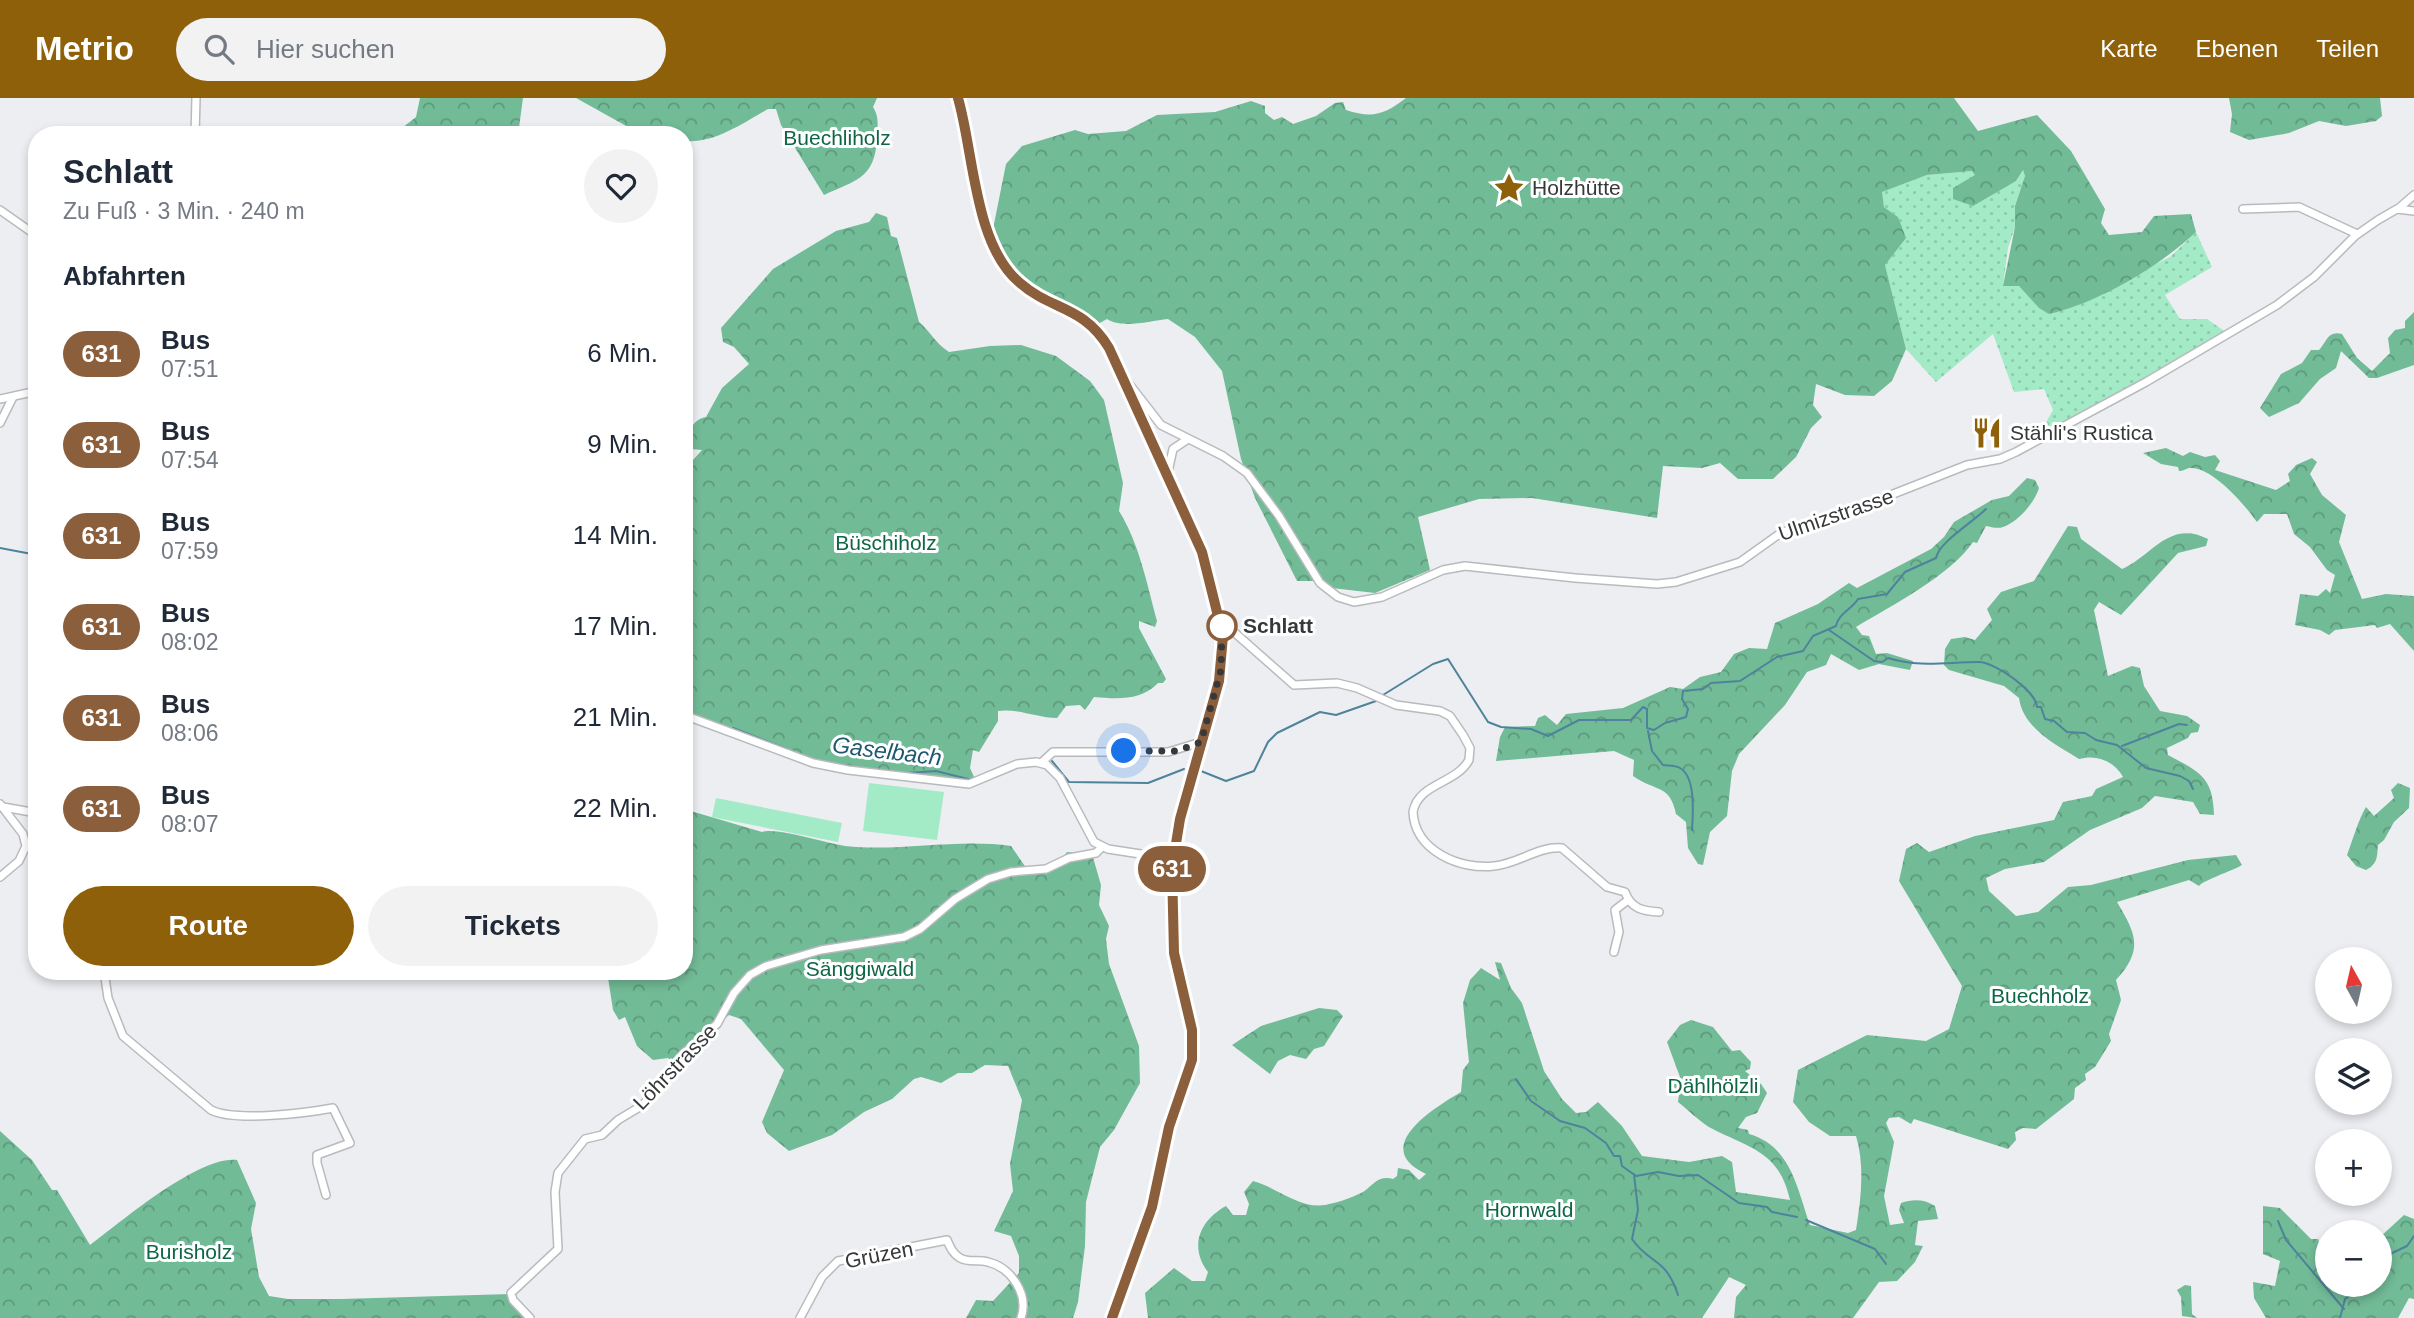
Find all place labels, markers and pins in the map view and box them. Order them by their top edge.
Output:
place icon: Holzhütte [1492,171,1526,205]
place label: Holzhütte [1532,176,1621,199]
restaurant icon: Stähli's Rustica [1970,416,2004,450]
place label: Stähli's Rustica [2010,421,2153,444]
marker: Schlatt [1207,611,1237,641]
place label: Schlatt [1243,614,1313,637]

